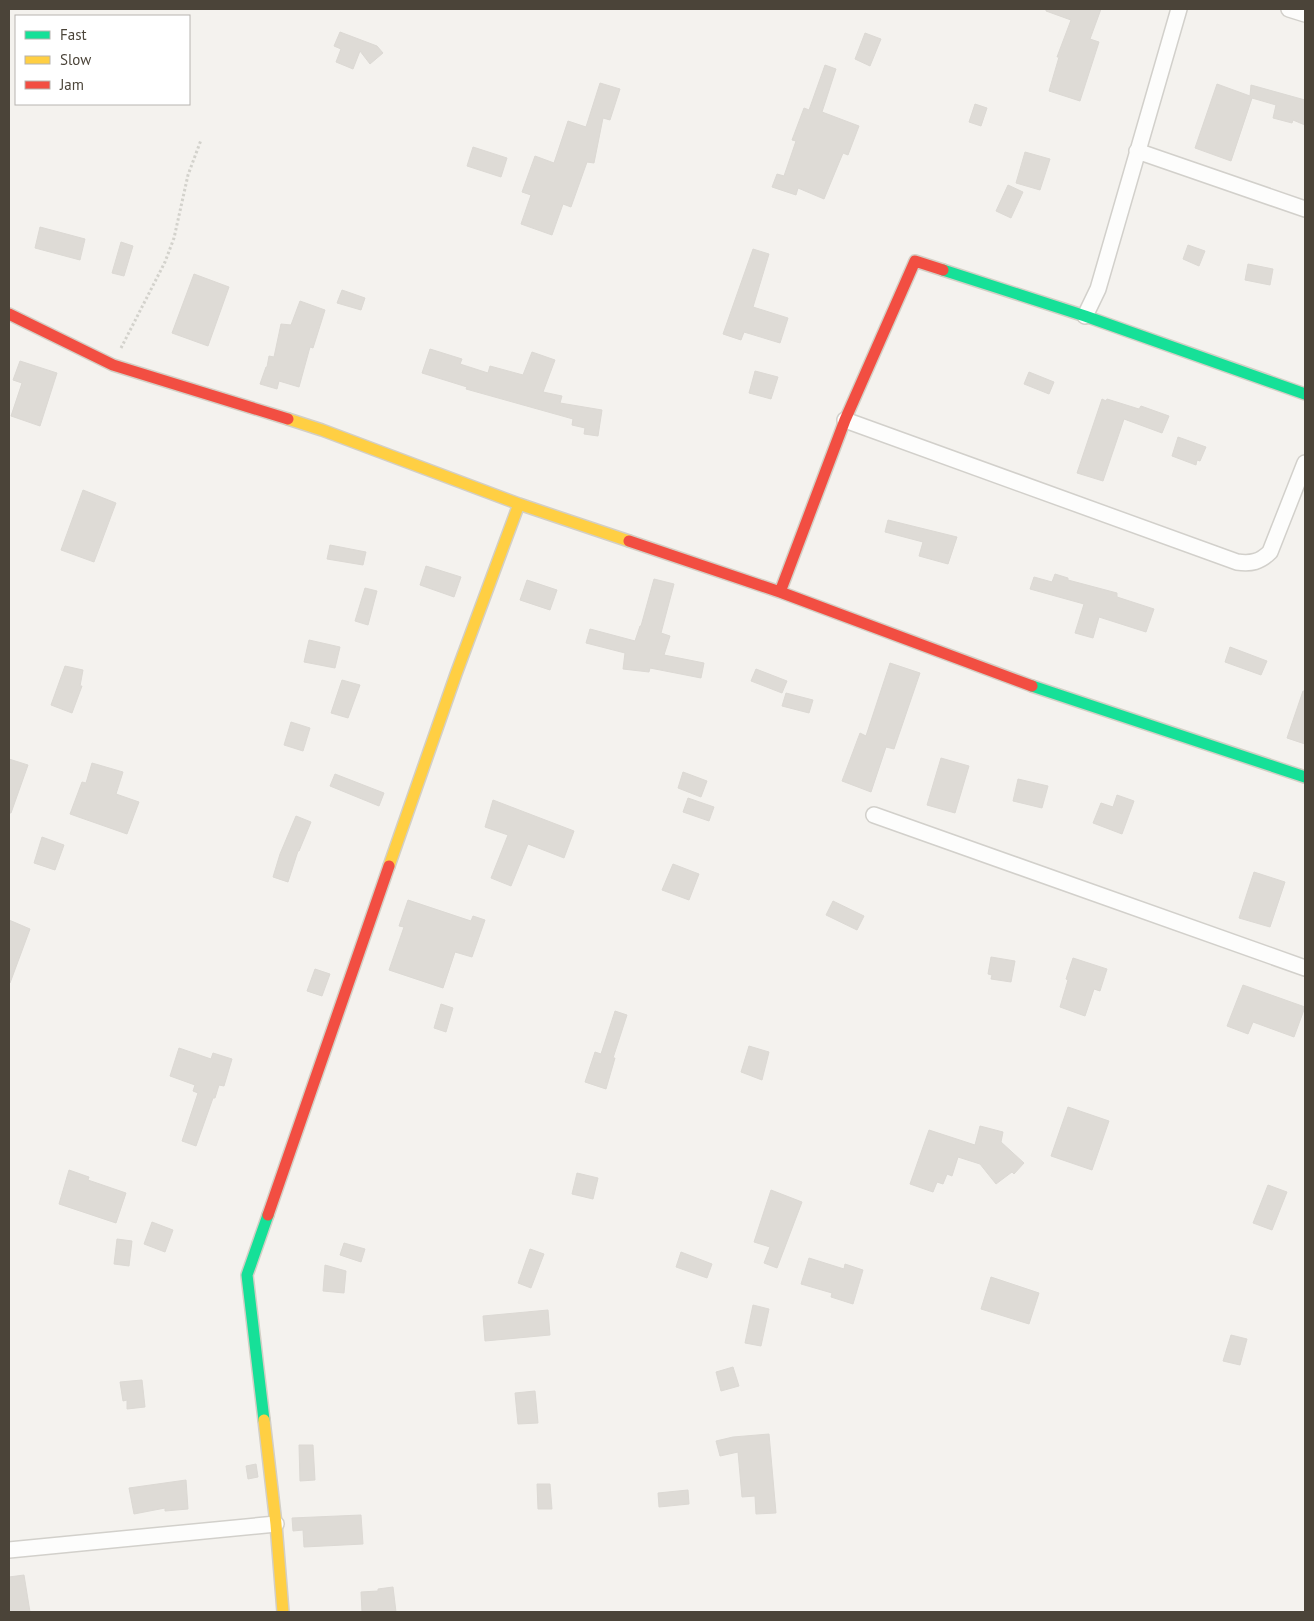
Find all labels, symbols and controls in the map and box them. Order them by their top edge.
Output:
legend [15,15,190,105]
text: Fast [60,25,87,44]
text: Slow [60,50,91,69]
text: Jam [59,75,84,94]

